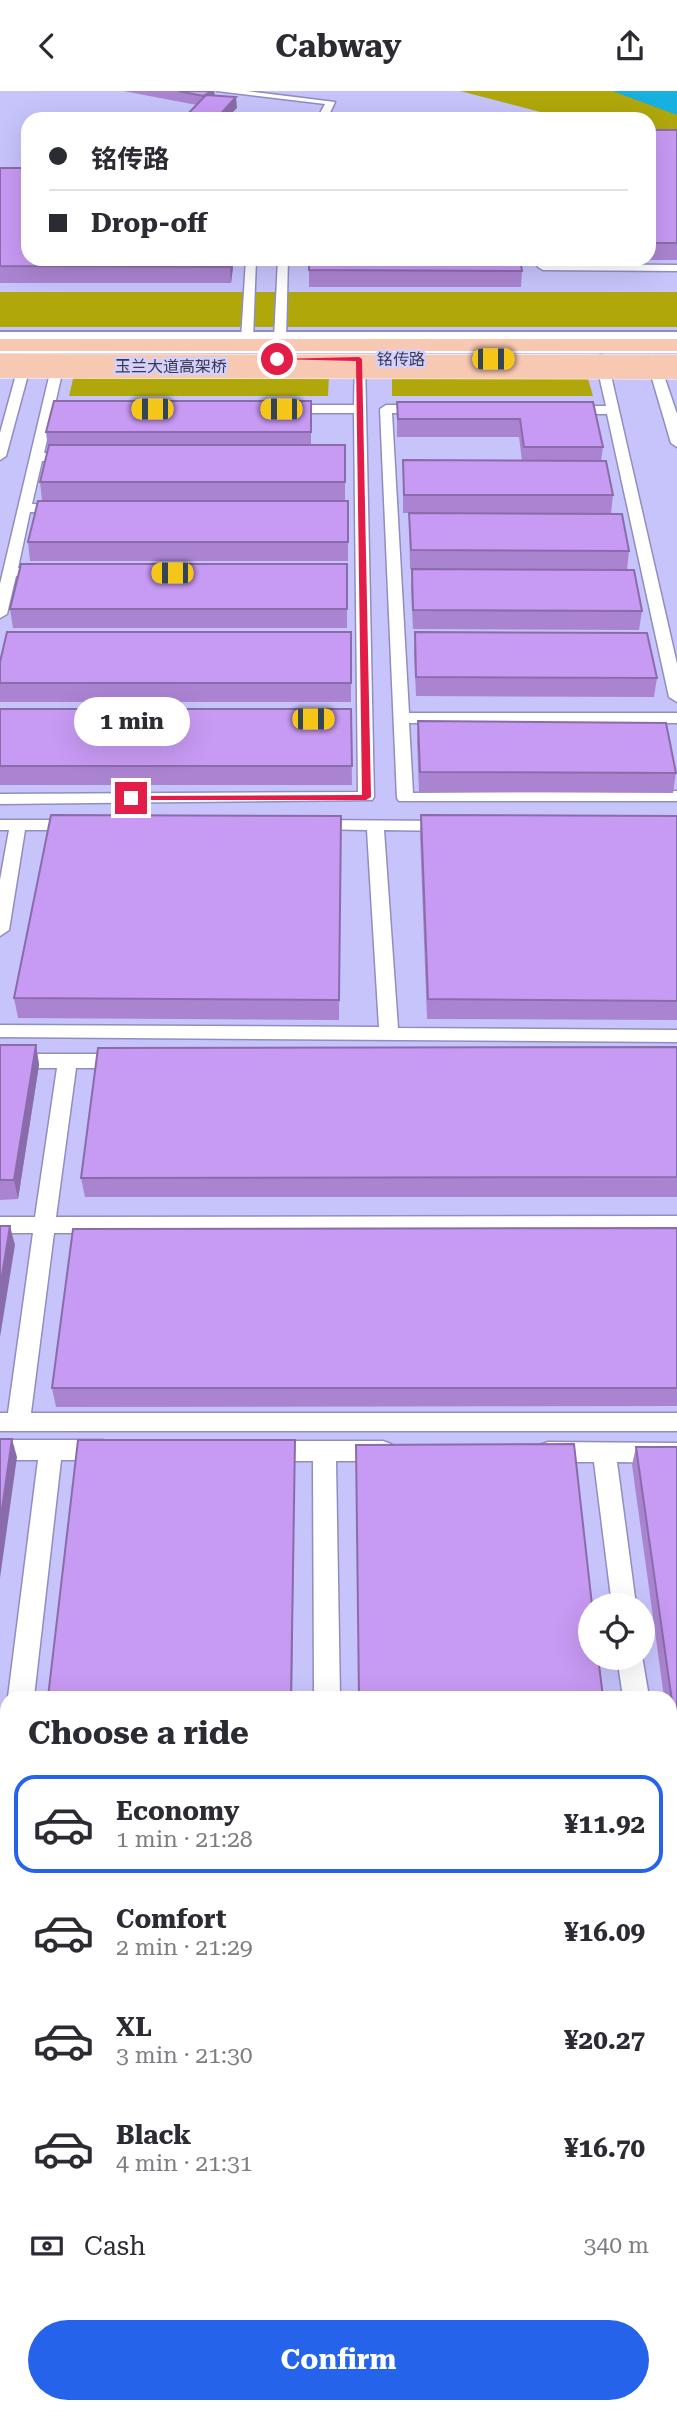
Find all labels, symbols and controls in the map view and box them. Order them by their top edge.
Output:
icon: back [28,27,66,65]
text: Cabway [275,27,402,65]
icon: share [611,27,649,65]
text: 铭传路 [91,144,169,174]
text: Drop-off [91,208,207,238]
route start [261,343,293,375]
car [473,349,515,370]
street label: 铭传路 [377,350,425,369]
street label: 玉兰大道高架桥 [115,357,227,376]
car [132,399,174,420]
car [261,399,303,420]
car [152,563,194,584]
callout: 1 min [73,697,189,745]
text: 1 min [100,708,164,735]
car [293,709,335,730]
route end [115,782,147,814]
map controls [578,1593,655,1670]
button: locate [578,1593,655,1670]
text: Choose a ride [28,1714,249,1752]
icon: car [32,1793,95,1856]
text: Economy [116,1796,239,1826]
text: ¥11.92 [564,1809,645,1839]
text: 1 min · 21:28 [116,1826,253,1853]
icon: car [32,1901,95,1964]
text: Comfort [116,1904,226,1934]
text: ¥16.09 [564,1917,645,1947]
text: 2 min · 21:29 [116,1934,253,1961]
icon: car [32,2009,95,2072]
text: XL [116,2012,152,2042]
text: ¥20.27 [564,2025,645,2055]
text: 3 min · 21:30 [116,2042,253,2069]
icon: car [32,2117,95,2180]
text: Black [116,2120,191,2150]
text: ¥16.70 [564,2133,645,2163]
text: 4 min · 21:31 [116,2150,253,2177]
icon: cash [28,2227,66,2265]
text: Cash [84,2231,146,2261]
text: 340 m [584,2232,649,2259]
button: Confirm [28,2320,649,2400]

